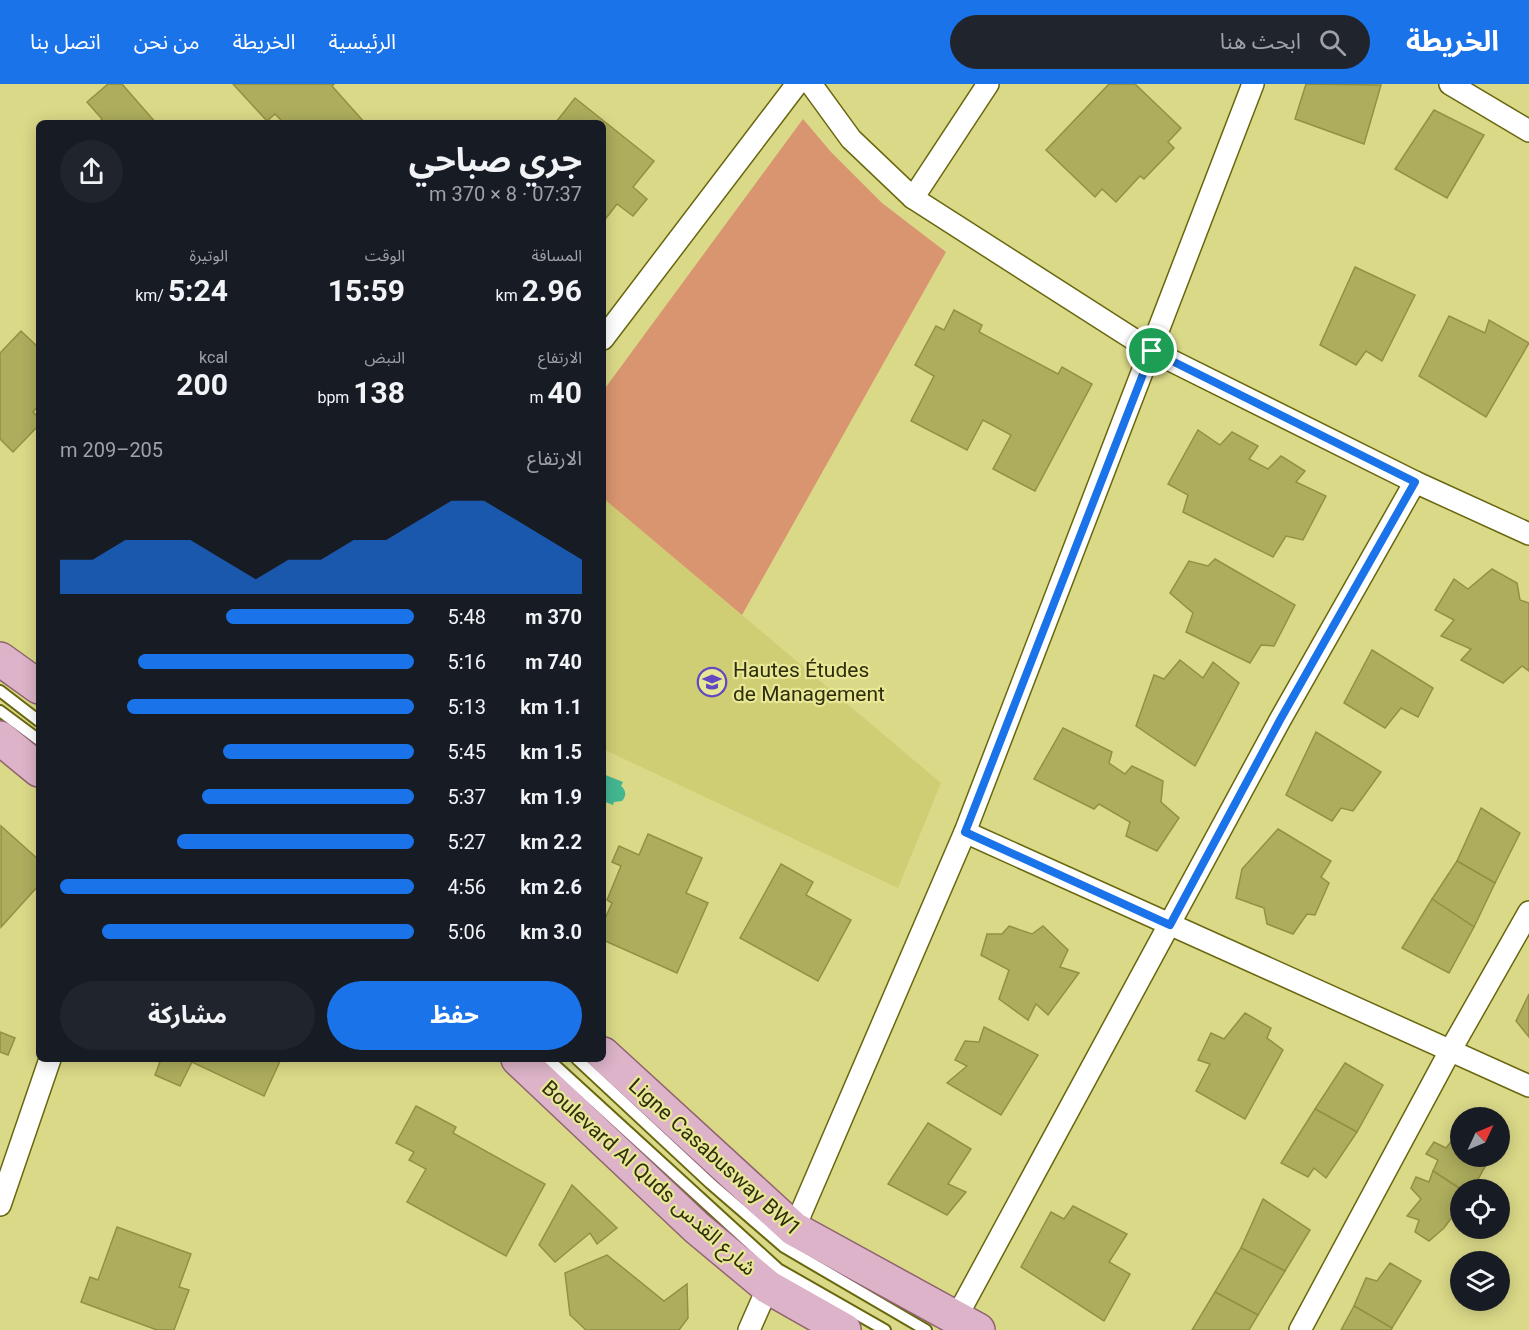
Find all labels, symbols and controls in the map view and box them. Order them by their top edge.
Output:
search box [950,15,1370,69]
text: الخريطة [1406,25,1499,58]
icon: search [1316,26,1349,59]
text: ابحث هنا [1220,29,1301,54]
text: اتصل بنا [30,30,101,54]
text: من نحن [134,30,200,54]
text: الخريطة [233,30,296,54]
text: الرئيسية [329,30,396,54]
button: share [60,140,123,203]
text: جري صباحي [409,140,582,179]
text: 07:37 · 8 × 370 m [429,182,582,206]
text: الوتيرة [190,246,228,265]
text: الوقت [365,246,405,265]
text: المسافة [532,246,582,265]
text: 5:24 [168,273,228,308]
text: 15:59 [328,273,405,308]
text: 2.96 [522,273,582,308]
text: /km [135,286,168,305]
text: km [496,286,522,305]
pin [1126,325,1177,376]
icon: arrive [1135,334,1168,367]
text: kcal [199,348,228,367]
text: النبض [364,348,405,367]
text: الارتفاع [538,348,582,367]
text: 200 [176,367,228,402]
text: 138 [353,375,405,410]
text: 40 [548,375,582,410]
text: bpm [317,388,353,407]
text: m [530,388,548,407]
text: 205–209 m [60,438,163,462]
text: الارتفاع [527,446,582,470]
text: 5:48 [447,605,486,629]
text: 370 m [525,605,582,629]
text: 5:16 [447,650,486,674]
text: 740 m [525,650,582,674]
place label: Hautes Études de Management [733,658,885,706]
school or university icon: Hautes Études de Management [696,666,728,698]
text: 5:13 [447,695,486,719]
text: 1.1 km [520,695,582,719]
text: 5:45 [447,740,486,764]
text: 1.5 km [520,740,582,764]
text: 5:37 [447,785,486,809]
text: 1.9 km [520,785,582,809]
text: 5:27 [447,830,486,854]
text: 2.2 km [520,830,582,854]
text: 4:56 [447,875,486,899]
text: 2.6 km [520,875,582,899]
text: 5:06 [447,920,486,944]
text: 3.0 km [520,920,582,944]
button: مشاركة [60,981,315,1050]
button: حفظ [327,981,582,1050]
street label: Ligne Casabusway BW1 [624,1073,806,1241]
street label: Boulevard Al Quds شارع القدس [535,1076,761,1283]
north arrow [1450,1107,1510,1167]
map controls [1450,1107,1510,1311]
button: locate [1450,1179,1510,1239]
button: layers [1450,1251,1510,1311]

